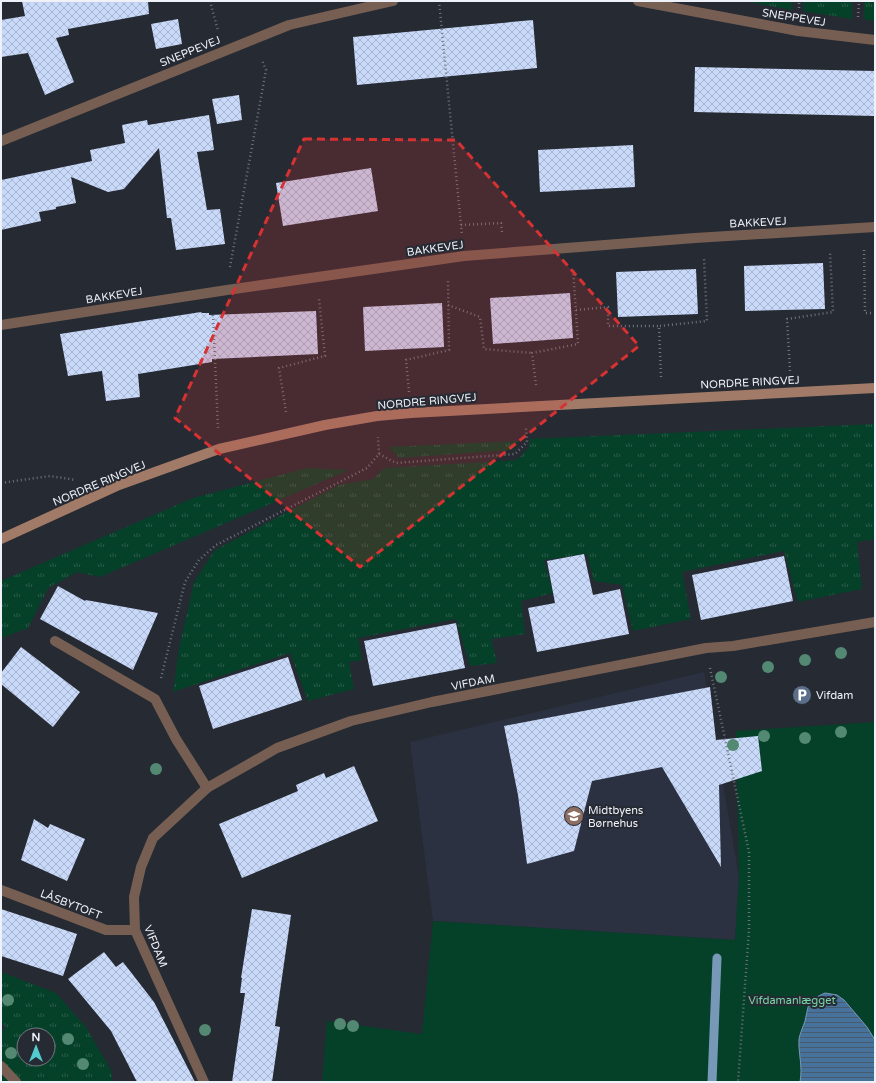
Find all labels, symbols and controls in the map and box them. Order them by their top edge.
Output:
street label: SNEPPEVEJ [761,6,827,29]
street label: SNEPPEVEJ [158,33,222,70]
street label: BAKKEVEJ [729,215,787,230]
street label: BAKKEVEJ [406,238,464,259]
street label: BAKKEVEJ [85,285,143,306]
street label: NORDRE RINGVEJ [700,373,800,392]
street label: NORDRE RINGVEJ [377,391,477,412]
street label: NORDRE RINGVEJ [51,458,148,509]
street label: VIFDAM [450,672,496,693]
parking icon: Vifdam [791,684,813,706]
place label: Vifdam [816,689,853,702]
place label: Midtbyens Børnehus [588,804,643,830]
school or university icon: Midtbyens Børnehus [563,805,585,827]
street label: LÅSBYTOFT [38,886,104,922]
street label: VIFDAM [141,923,170,969]
park label: Vifdamanlægget [748,994,836,1007]
north arrow [16,1027,56,1067]
text: N [32,1031,40,1044]

